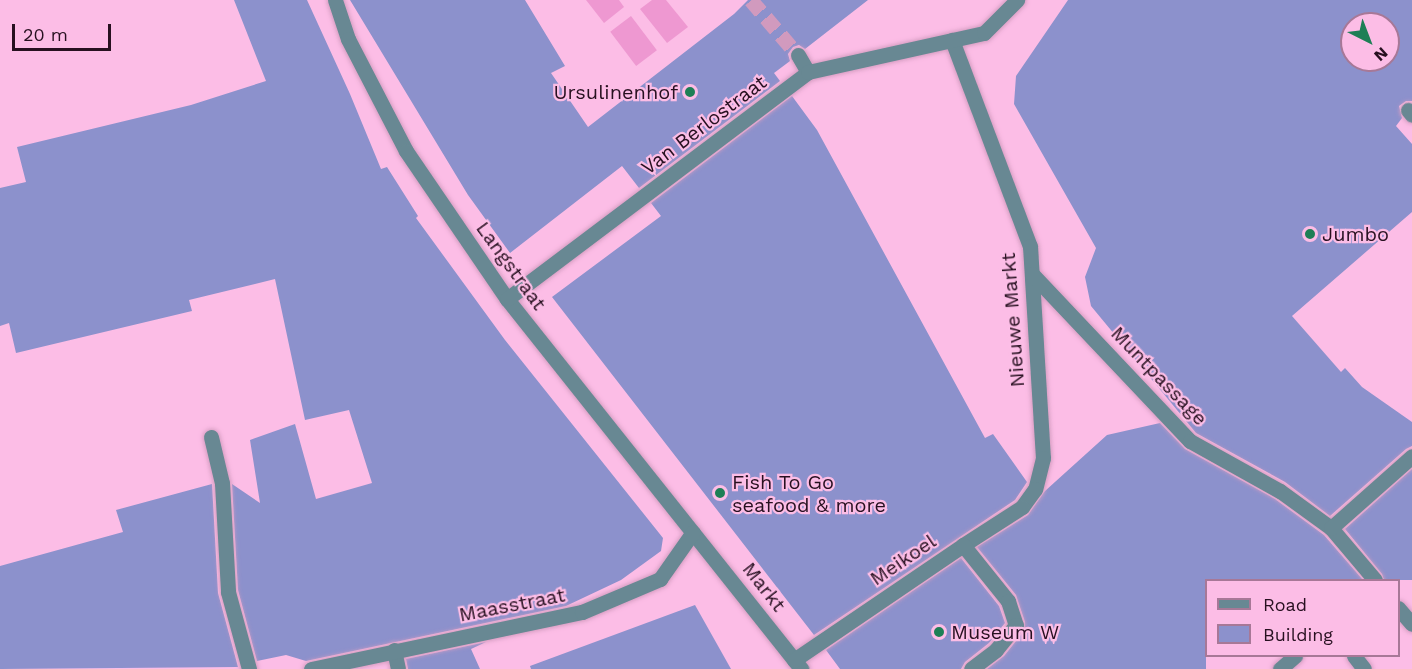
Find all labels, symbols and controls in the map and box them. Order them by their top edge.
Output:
scale bar [15,12,114,50]
north arrow [1340,12,1400,72]
text: 20 m [23,24,68,45]
text: N [1370,43,1392,65]
street label: Van Berlostraat [637,70,771,180]
place label: Ursulinenhof [554,80,678,104]
marker: Ursulinenhof [683,85,697,99]
street label: Langstraat [471,217,551,315]
place label: Jumbo [1322,222,1389,246]
marker: Jumbo [1303,227,1317,241]
street label: Nieuwe Markt [996,252,1030,388]
street label: Muntpassage [1106,322,1212,430]
place label: Fish To Go seafood & more [732,470,886,517]
marker: Fish To Go seafood & more [713,486,727,500]
street label: Meikoel [865,529,941,591]
street label: Markt [737,557,791,617]
legend [1205,579,1400,657]
street label: Maasstraat [457,583,567,627]
text: Road [1263,594,1307,615]
place label: Museum W [951,620,1060,644]
text: Building [1263,624,1333,645]
marker: Museum W [932,625,946,639]

